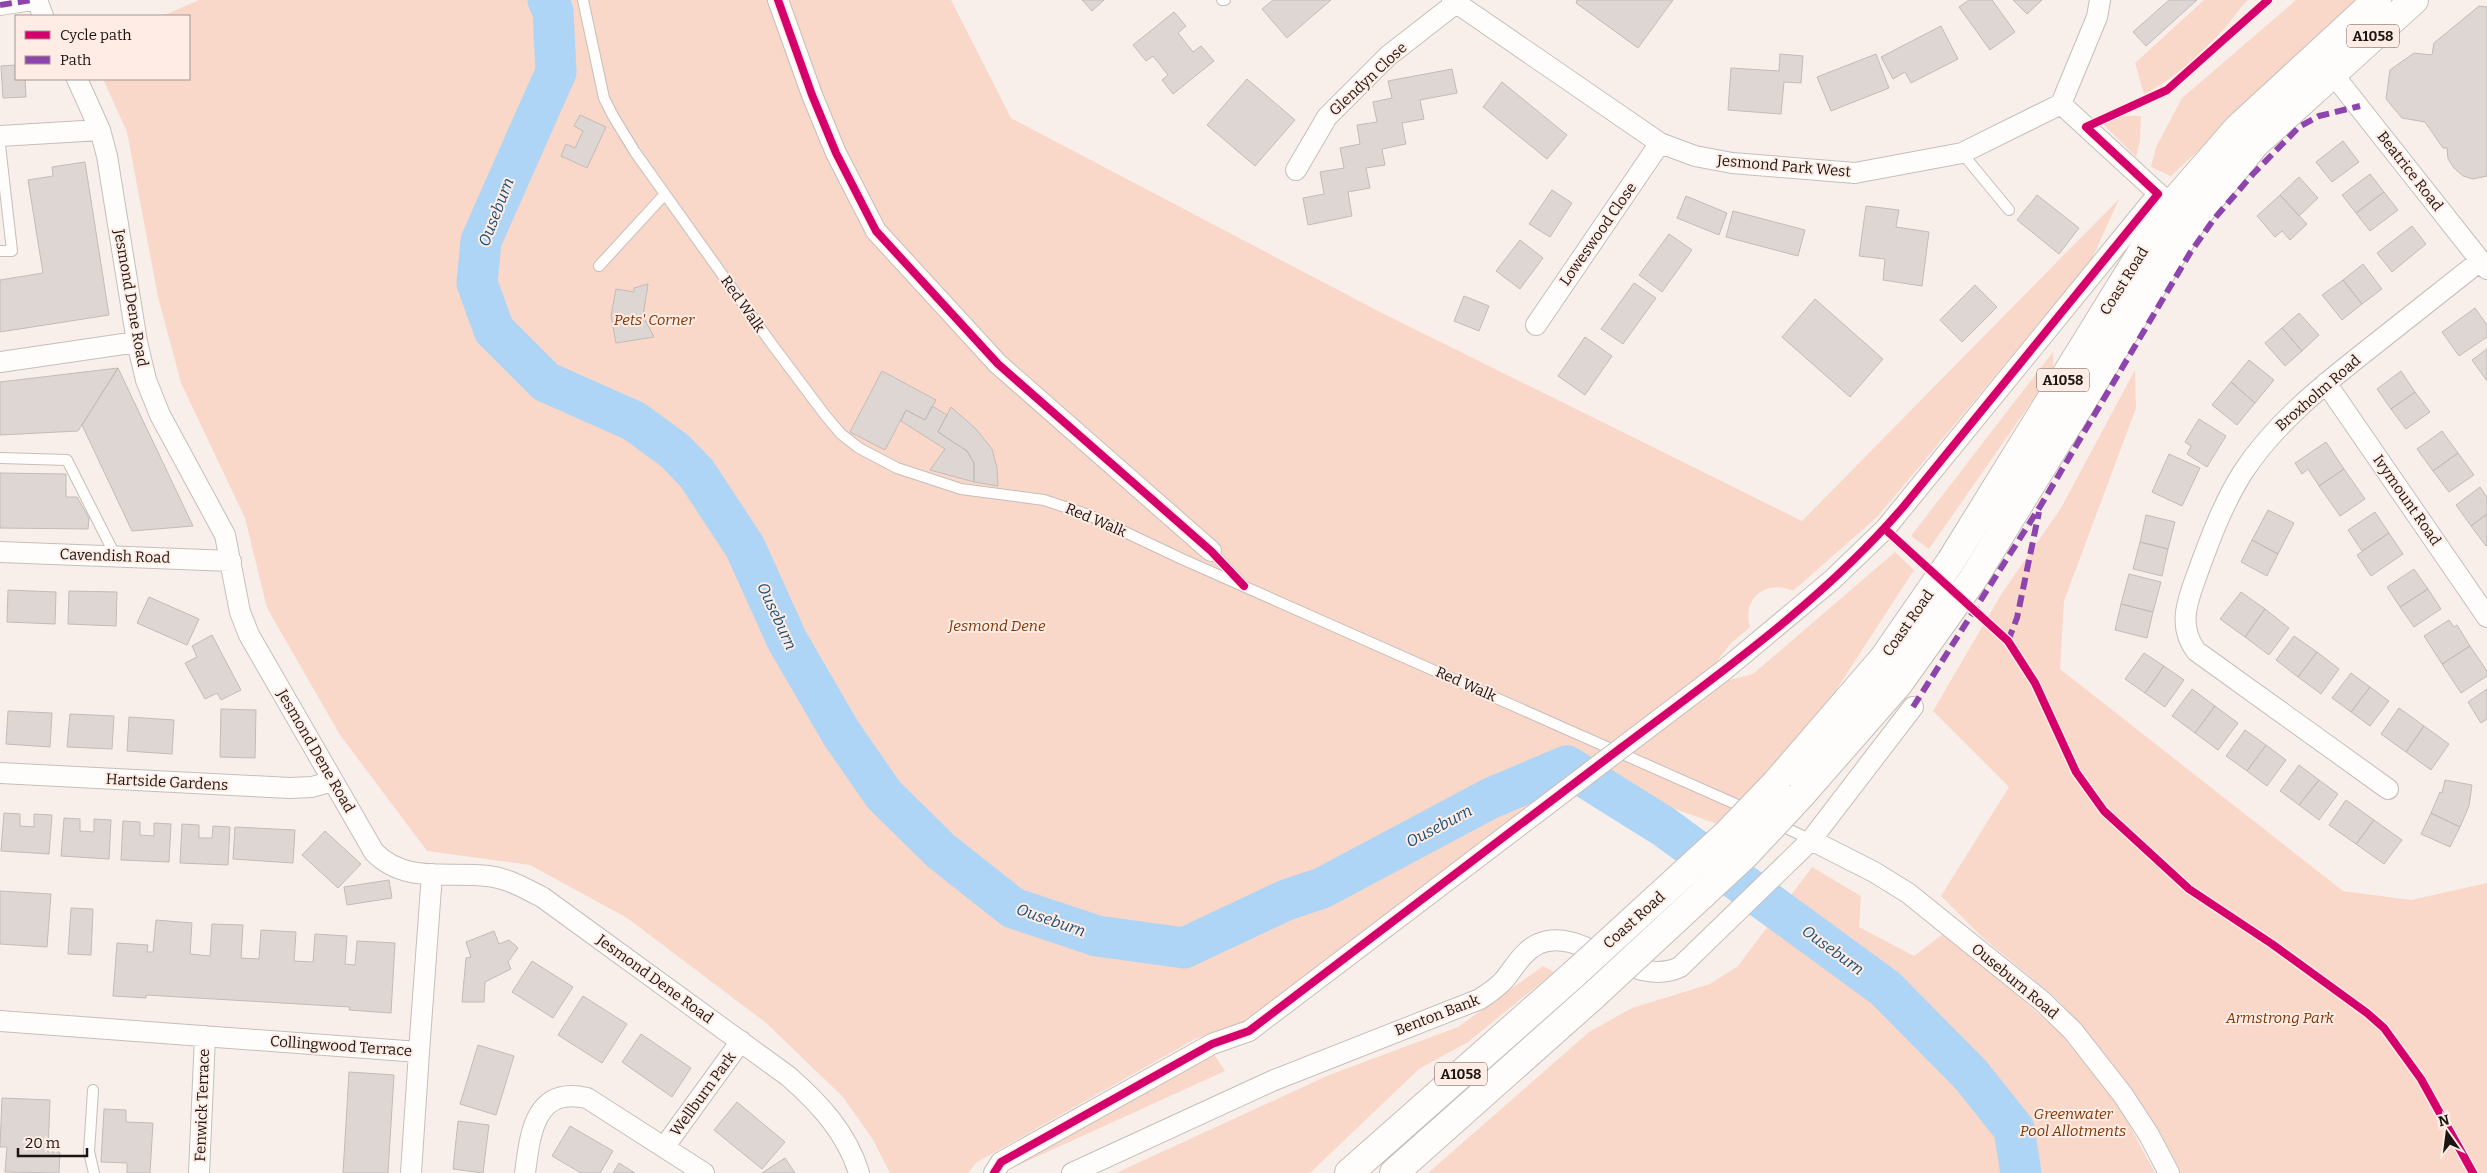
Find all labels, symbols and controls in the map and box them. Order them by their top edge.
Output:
legend [15,15,190,80]
road number: A1058 [2347,24,2399,48]
text: Cycle path [60,26,132,44]
street label: Glendyn Close [1325,39,1411,119]
text: Path [60,51,92,69]
street label: Beatrice Road [2373,128,2447,214]
street label: Jesmond Park West [1715,151,1852,181]
water label: Ouseburn [474,175,518,249]
street label: Loweswood Close [1556,179,1640,289]
street label: Jesmond Dene Road [110,227,152,368]
street label: Coast Road [2096,244,2152,318]
street label: Red Walk [717,272,769,336]
park label: Pets' Corner [614,311,695,329]
street label: Broxholm Road [2272,351,2364,435]
road number: A1058 [2037,368,2089,392]
street label: Ivymount Road [2369,451,2445,549]
street label: Red Walk [1063,499,1130,541]
street label: Cavendish Road [59,545,171,567]
water label: Ouseburn [753,579,801,653]
street label: Coast Road [1879,586,1938,660]
park label: Jesmond Dene [947,617,1046,635]
street label: Red Walk [1433,663,1500,706]
street label: Jesmond Dene Road [273,685,359,816]
street label: Hartside Gardens [105,770,229,794]
water label: Ouseburn [1403,801,1475,851]
street label: Coast Road [1599,887,1669,952]
water label: Ouseburn [1014,899,1088,941]
water label: Ouseburn [1798,921,1868,979]
street label: Jesmond Dene Road [593,930,717,1027]
street label: Ouseburn Road [1968,939,2062,1023]
street label: Benton Bank [1392,990,1482,1039]
park label: Armstrong Park [2225,1009,2335,1027]
street label: Collingwood Terrace [269,1032,413,1060]
street label: Fenwick Terrace [191,1048,213,1162]
street label: Wellburn Park [666,1048,740,1140]
road number: A1058 [1435,1062,1487,1086]
park label: Greenwater Pool Allotments [2020,1105,2126,1140]
north arrow [2422,1108,2472,1158]
text: N [2437,1111,2451,1130]
scale bar [18,1126,86,1158]
text: 20 m [25,1134,61,1152]

